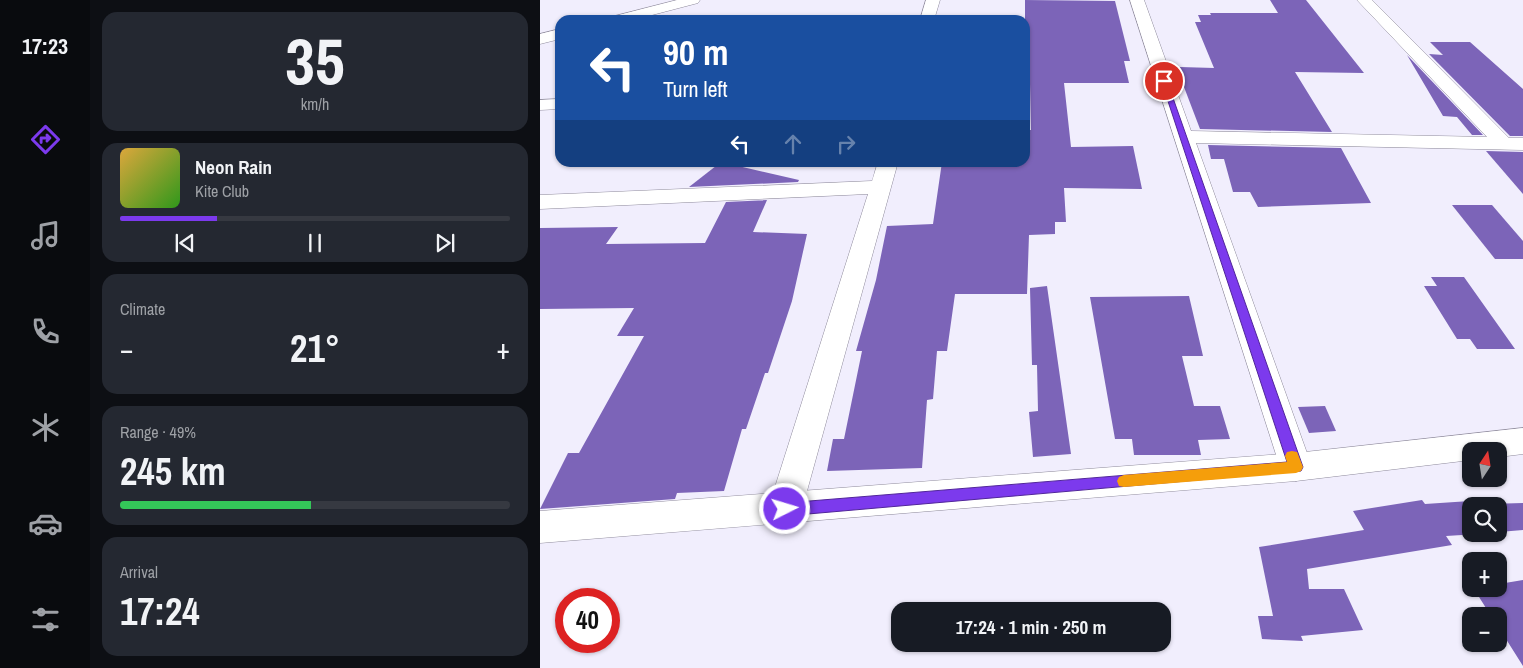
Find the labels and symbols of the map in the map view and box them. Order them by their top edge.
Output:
pin [1143,60,1185,102]
north arrow [1462,442,1508,488]
position arrow [758,482,810,534]
speed limit sign: 40 [555,588,620,653]

